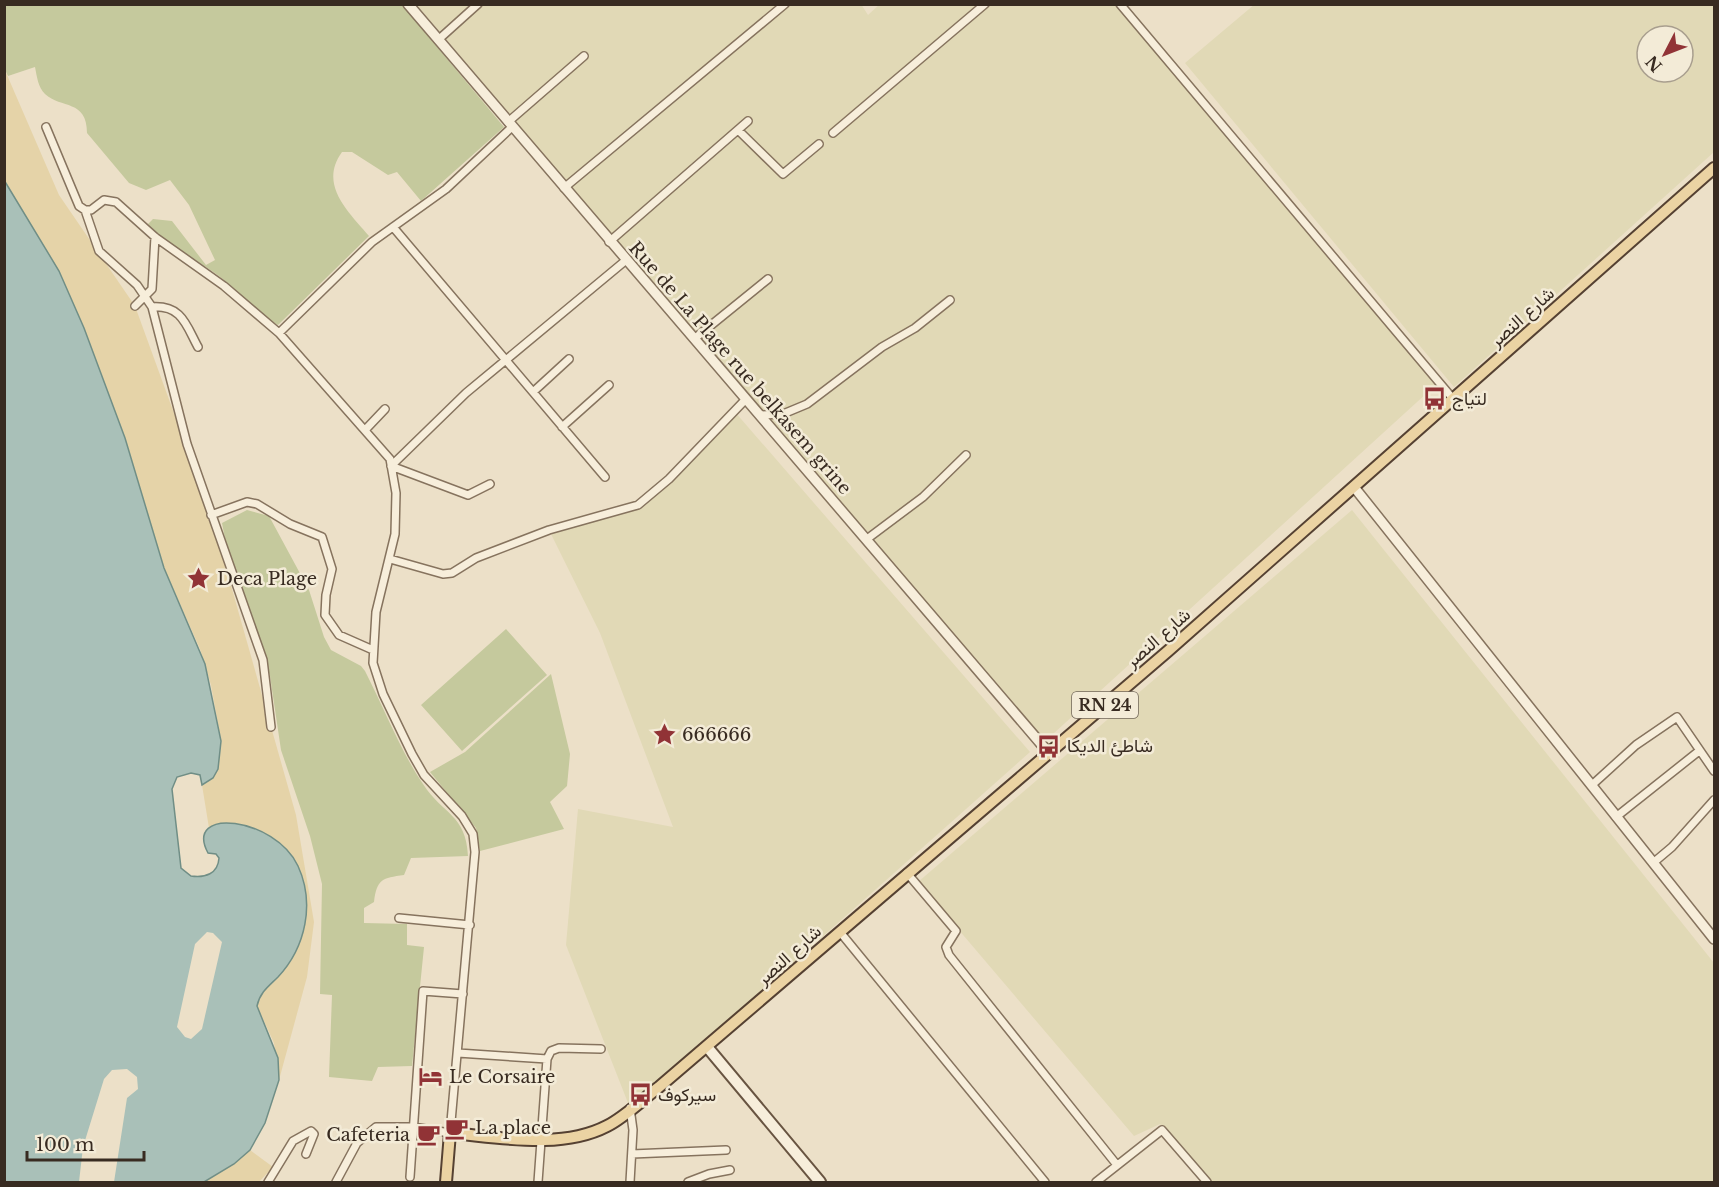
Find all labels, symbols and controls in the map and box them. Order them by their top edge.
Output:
north arrow [1635,24,1695,84]
text: N [1641,52,1666,76]
street label: Rue de La Plage rue belkasem grine [624,237,856,499]
street label: شارع النصر [1484,282,1559,353]
bus stop icon: لتياج [1421,386,1447,412]
place label: لتياج [1452,388,1487,411]
place icon: Deca Plage [186,566,212,592]
place label: Deca Plage [217,568,317,590]
street label: شارع النصر [1120,604,1196,674]
road number: RN 24 [1072,692,1138,718]
place icon: 666666 [651,722,677,748]
place label: 666666 [682,724,751,746]
bus stop icon: شاطئ الديكا [1036,733,1062,759]
place label: شاطئ الديكا [1067,735,1153,757]
street label: شارع النصر [751,920,826,991]
hotel icon: Le Corsaire [418,1064,444,1090]
place label: Le Corsaire [449,1066,555,1088]
bus stop icon: سيركوف [627,1082,653,1108]
place label: سيركوف [658,1084,716,1106]
cafe icon: La place [444,1115,470,1141]
place label: La place [475,1117,551,1139]
cafe icon: Cafeteria [415,1122,441,1148]
scale bar [27,1124,144,1162]
place label: Cafeteria [326,1124,410,1146]
text: 100 m [36,1134,94,1156]

